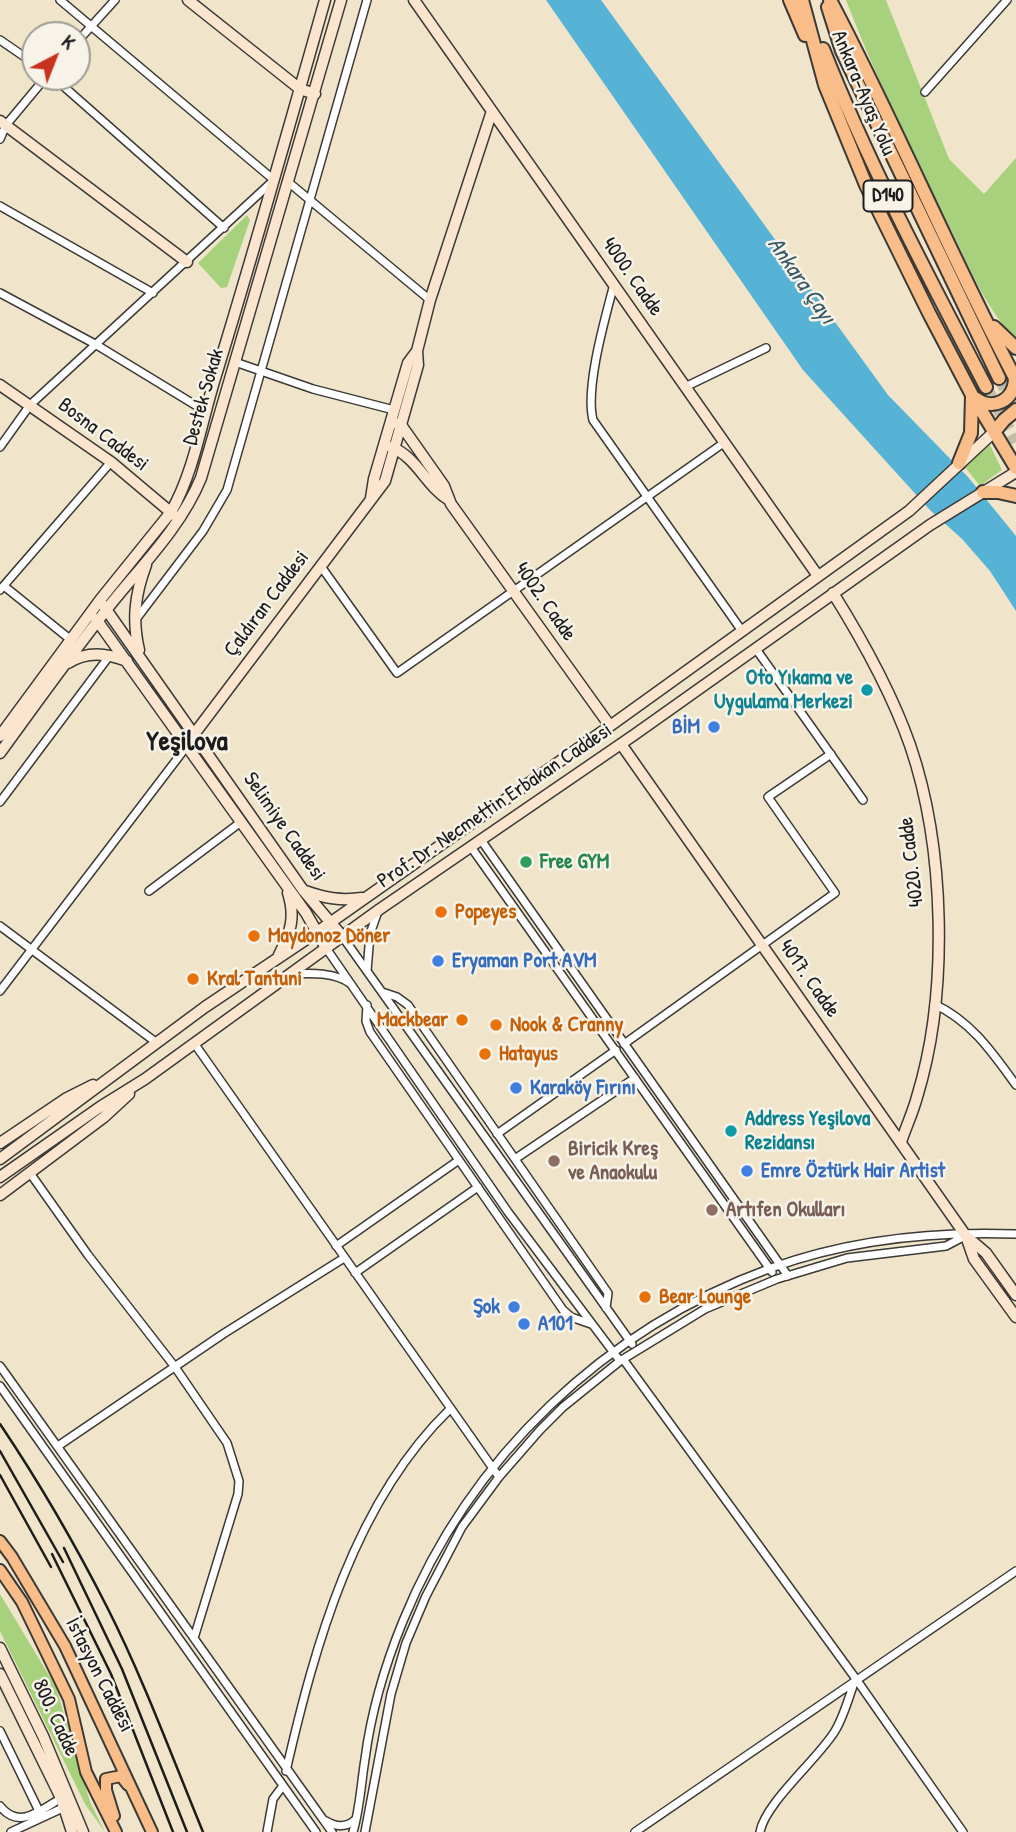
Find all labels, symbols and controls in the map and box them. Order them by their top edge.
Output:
north arrow [21,21,91,91]
street label: Ankara-Ayaş Yolu [825,27,901,159]
text: K [56,29,81,55]
road number: D140 [864,180,912,212]
water label: Ankara Çayı [761,232,841,330]
street label: 4000. Cadde [596,233,668,321]
street label: Destek Sokak [178,346,230,448]
street label: Bosna Caddesi [53,393,153,477]
street label: Çaldıran Caddesi [219,546,315,662]
street label: 4002. Cadde [509,558,581,646]
place label: Oto Yıkama ve Uygulama Merkezi [714,665,853,715]
marker: Oto Yıkama ve Uygulama Merkezi [859,682,875,698]
place label: BİM [672,714,700,740]
street label: Prof. Dr. Necmettin Erbakan Caddesi [373,718,617,894]
marker: BİM [706,719,722,735]
district label: Yeşilova [146,726,228,760]
street label: Selimiye Caddesi [237,768,331,886]
street label: 4020. Cadde [894,816,930,908]
place label: Free GYM [540,849,609,875]
marker: Free GYM [518,854,534,870]
place label: Popeyes [455,899,516,925]
marker: Popeyes [433,904,449,920]
place label: Maydonoz Döner [268,923,390,949]
marker: Maydonoz Döner [246,928,262,944]
street label: 4017. Cadde [773,935,845,1023]
place label: Eryaman Port AVM [452,948,597,974]
marker: Eryaman Port AVM [430,953,446,969]
place label: Kral Tantuni [207,966,302,992]
marker: Kral Tantuni [185,971,201,987]
place label: Mackbear [377,1007,448,1033]
marker: Mackbear [454,1012,470,1028]
place label: Nook & Cranny [510,1012,623,1038]
marker: Nook & Cranny [488,1017,504,1033]
place label: Hatayus [499,1041,558,1067]
marker: Hatayus [477,1046,493,1062]
place label: Karaköy Fırını [530,1075,636,1101]
marker: Karaköy Fırını [508,1080,524,1096]
place label: Address Yeşilova Rezidansı [745,1106,870,1156]
marker: Address Yeşilova Rezidansı [723,1123,739,1139]
place label: Biricik Kreş ve Anaokulu [568,1136,658,1186]
marker: Biricik Kreş ve Anaokulu [546,1153,562,1169]
place label: Emre Öztürk Hair Artist [761,1158,945,1184]
marker: Emre Öztürk Hair Artist [739,1163,755,1179]
place label: Artıfen Okulları [726,1197,845,1223]
marker: Artıfen Okulları [704,1202,720,1218]
place label: Bear Lounge [659,1284,751,1310]
marker: Bear Lounge [637,1289,653,1305]
place label: Şok [473,1294,500,1320]
marker: Şok [506,1299,522,1315]
place label: A101 [538,1311,573,1337]
marker: A101 [516,1316,532,1332]
street label: İstasyon Caddesi [59,1613,139,1737]
street label: 800. Cadde [26,1676,84,1760]

